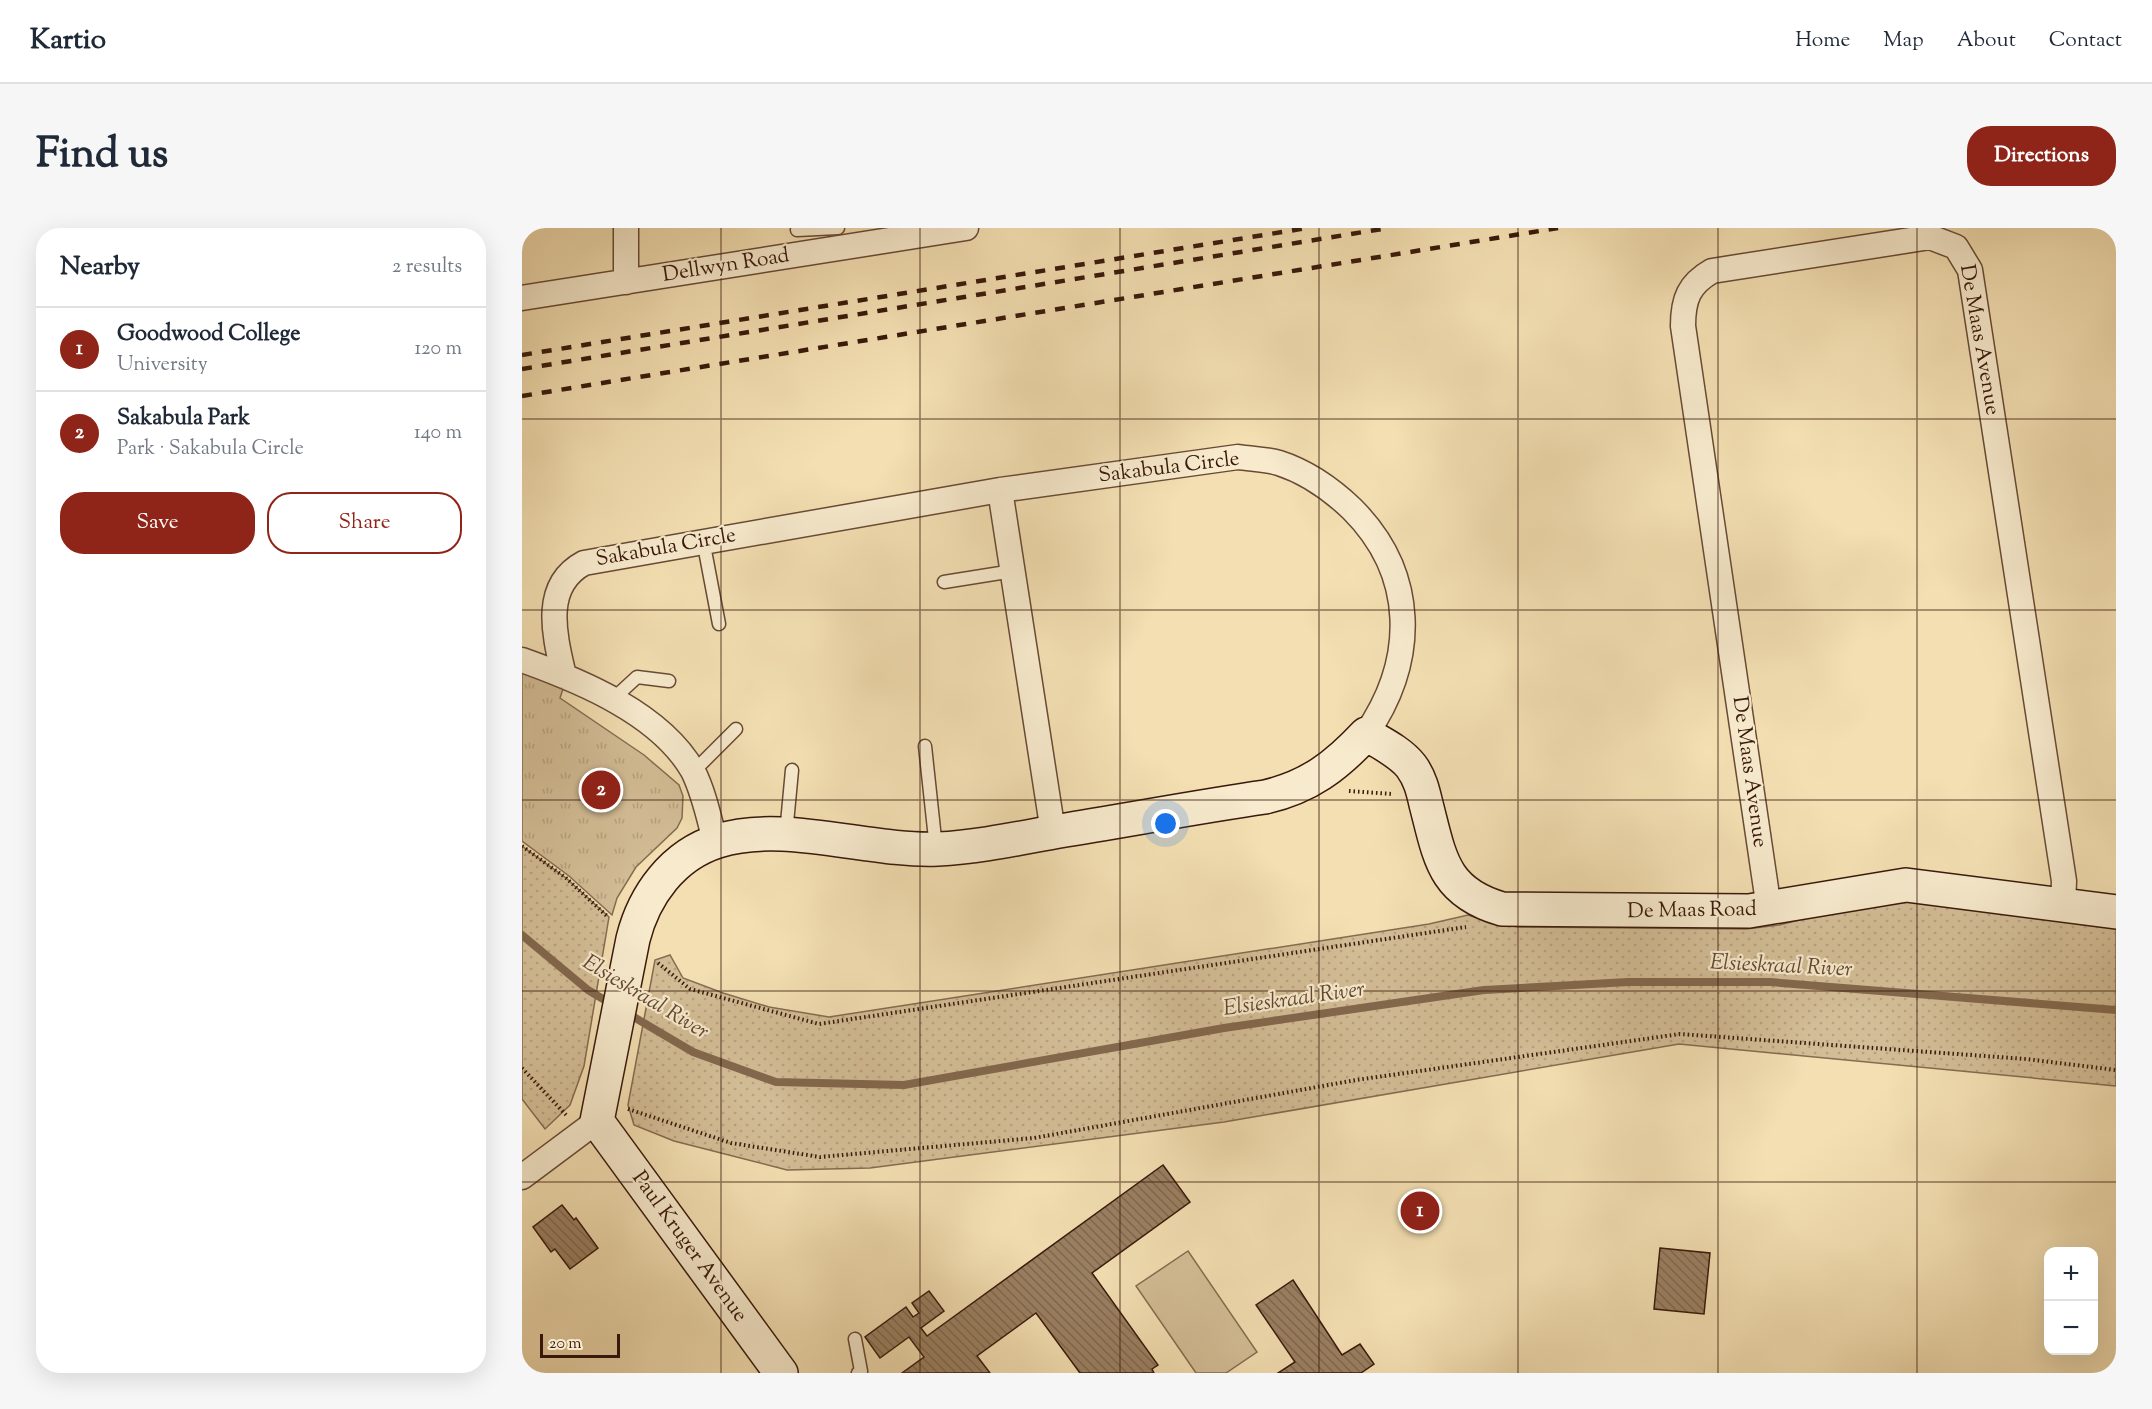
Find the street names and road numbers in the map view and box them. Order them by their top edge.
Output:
street label: Dellwyn Road [660,241,792,291]
street label: De Maas Avenue [1951,262,2007,418]
street label: Sakabula Circle [1097,444,1241,492]
street label: Sakabula Circle [594,521,738,575]
street label: De Maas Avenue [1724,694,1774,850]
street label: De Maas Road [1627,895,1757,927]
street label: Paul Kruger Avenue [624,1165,754,1329]

